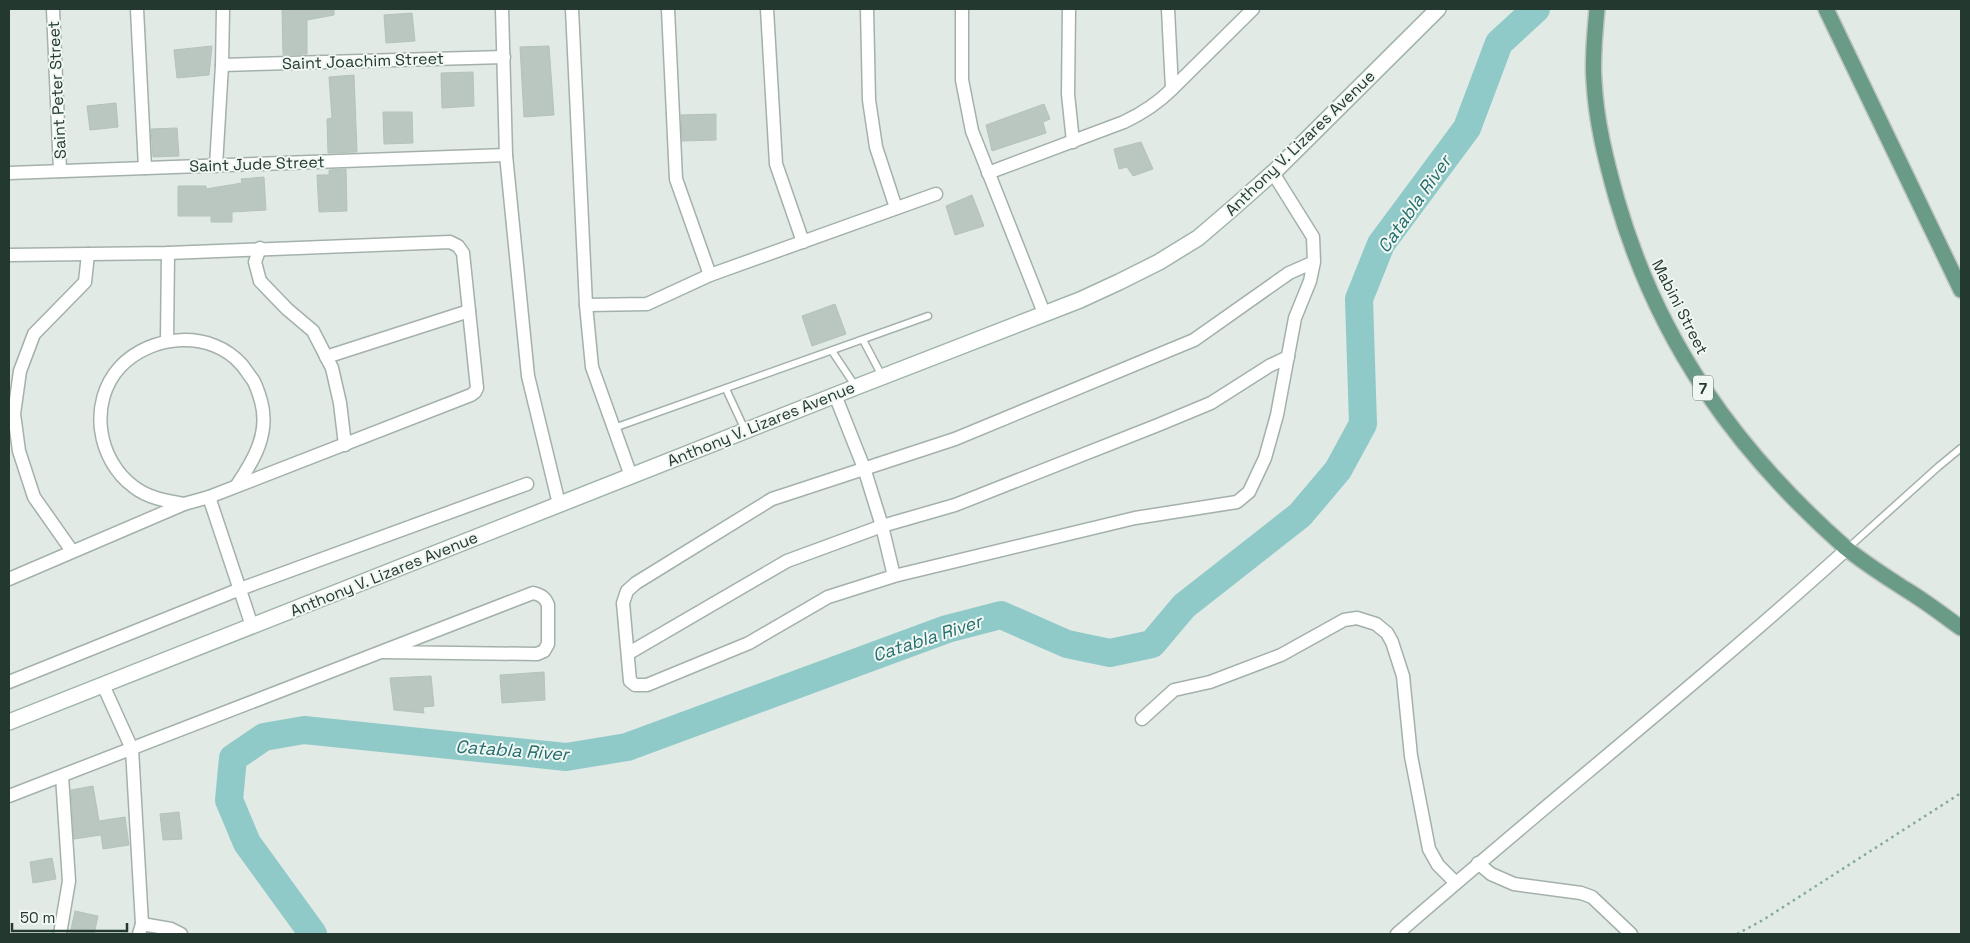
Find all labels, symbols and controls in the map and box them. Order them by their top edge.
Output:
street label: Saint Peter Street [43,20,71,160]
street label: Saint Joachim Street [282,48,444,74]
street label: Anthony V. Lizares Avenue [1221,66,1379,220]
water label: Catabla River [1372,149,1457,257]
street label: Saint Jude Street [189,151,325,177]
street label: Mabini Street [1647,256,1713,358]
road number: 7 [1693,376,1713,400]
street label: Anthony V. Lizares Avenue [664,377,858,471]
street label: Anthony V. Lizares Avenue [287,527,481,621]
water label: Catabla River [870,609,987,666]
water label: Catabla River [455,735,572,766]
scale bar [12,900,128,932]
text: 50 m [20,908,55,927]

